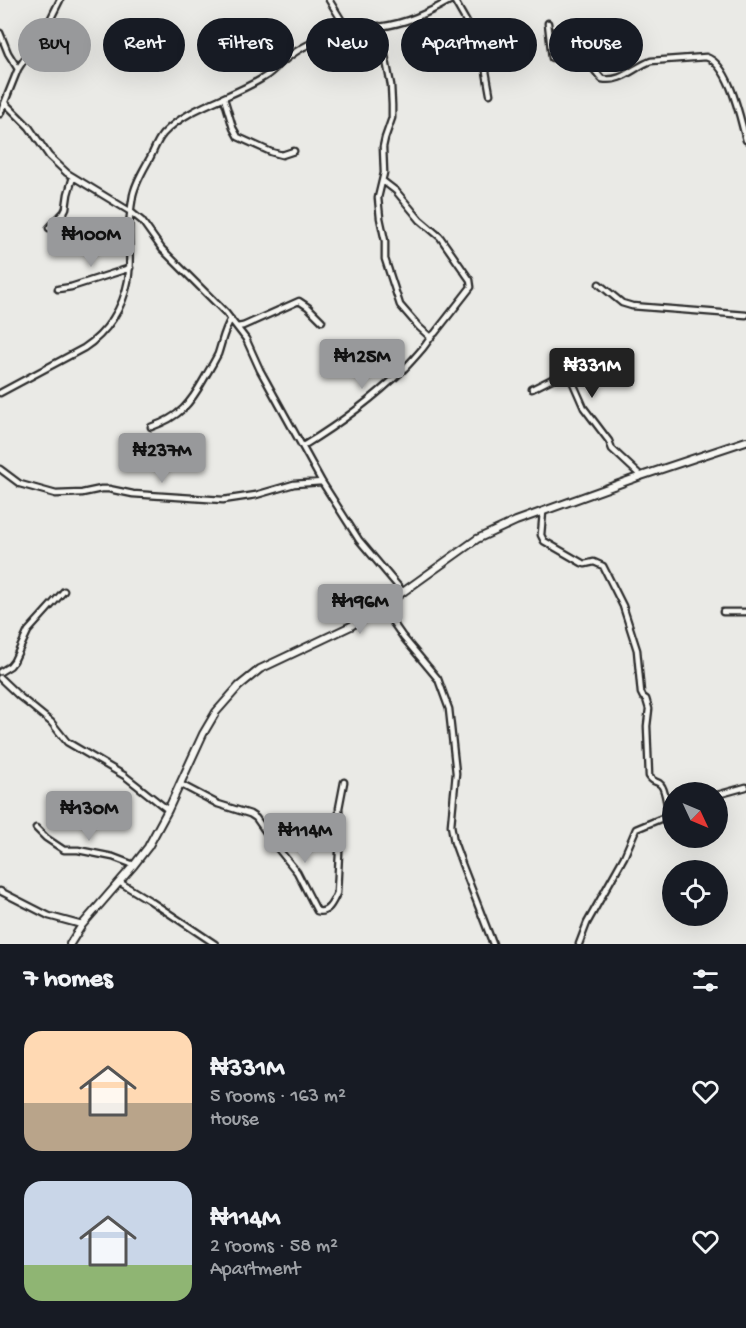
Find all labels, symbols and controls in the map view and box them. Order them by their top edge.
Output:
chip: Buy [18,18,91,72]
chip: Rent [103,18,185,72]
chip: Filters [197,18,294,72]
chip: New [306,18,389,72]
chip: Apartment [401,18,537,72]
chip: House [549,18,643,72]
pin: ₦100M [49,217,133,268]
text: ₦100M [61,225,121,248]
pin: ₦125M [320,339,404,390]
text: ₦125M [334,347,390,370]
pin: ₦331M [550,348,634,399]
text: ₦331M [563,356,621,379]
pin: ₦237M [120,433,204,484]
text: ₦237M [133,441,191,464]
pin: ₦196M [318,584,402,635]
text: ₦196M [332,592,388,615]
north arrow [662,782,728,848]
map controls [662,782,728,926]
pin: ₦130M [47,791,131,842]
text: ₦130M [60,799,118,822]
pin: ₦114M [263,813,347,864]
text: ₦114M [278,821,332,844]
button: locate [662,860,728,926]
icon: filters [689,964,722,997]
text: 7 homes [24,965,113,996]
icon: home [72,1055,144,1127]
text: ₦331M [210,1055,284,1086]
icon: heart [689,1075,722,1108]
text: 5 rooms · 163 m² [210,1086,346,1109]
text: House [210,1109,259,1132]
icon: home [72,1205,144,1277]
text: ₦114M [210,1205,280,1236]
icon: heart [689,1225,722,1258]
text: 2 rooms · 58 m² [210,1236,338,1259]
text: Apartment [210,1259,300,1282]

